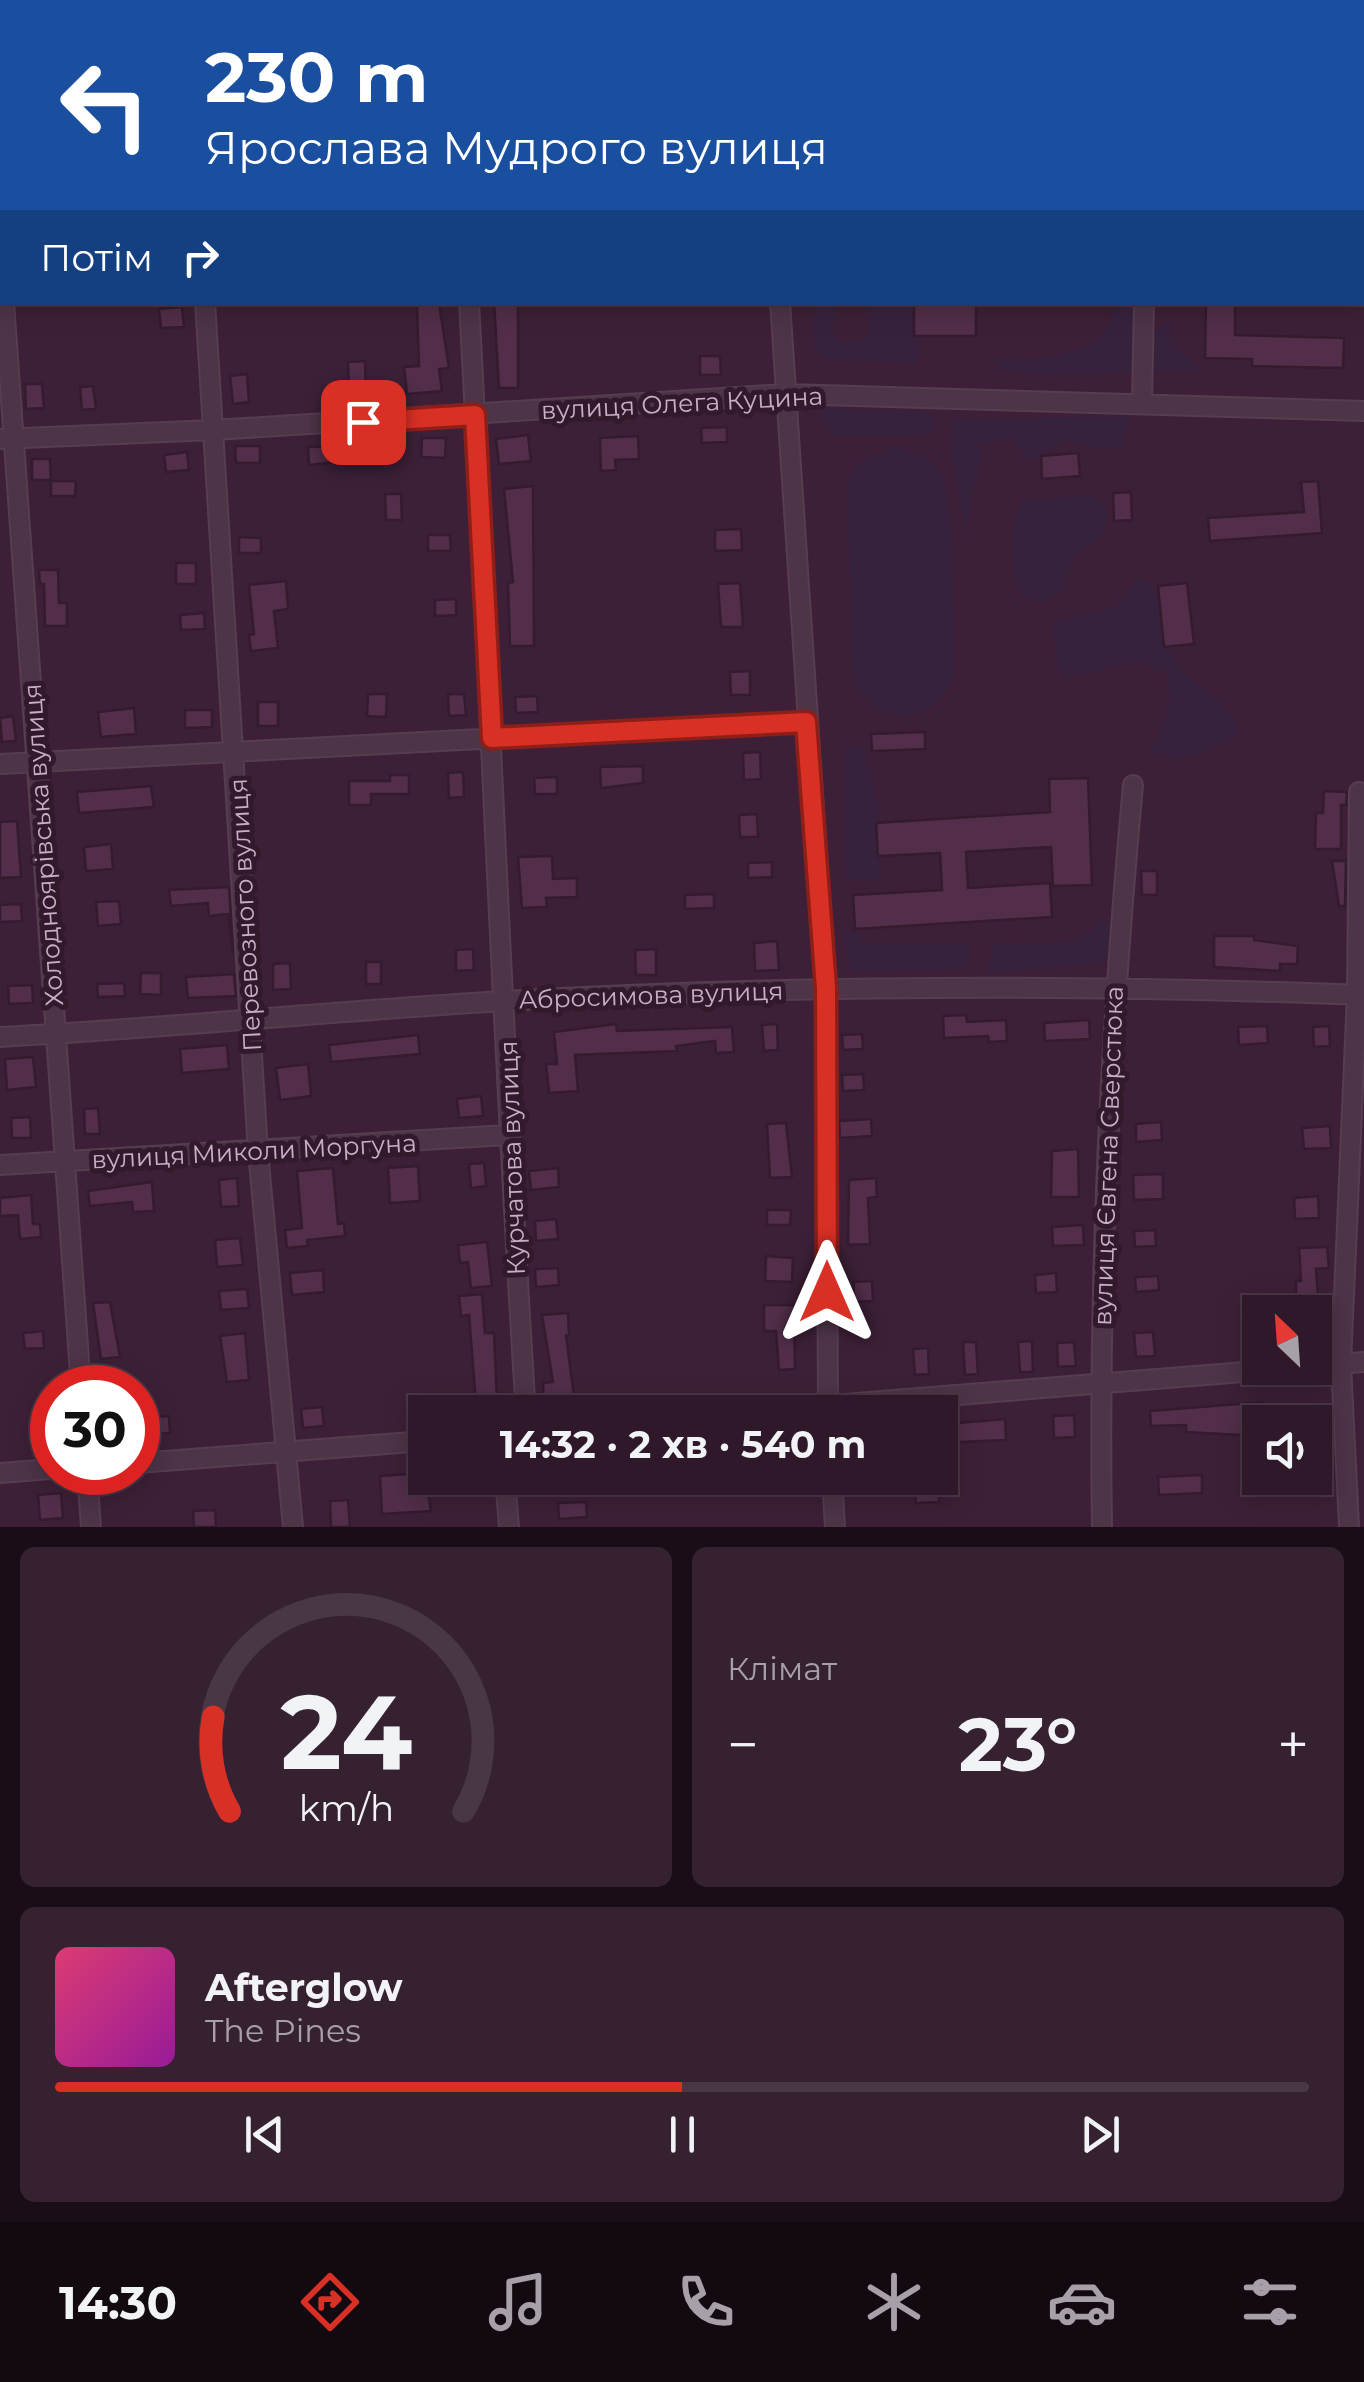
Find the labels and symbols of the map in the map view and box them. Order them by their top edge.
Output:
pin [321,380,406,465]
street label: вулиця Олега Куцина [540,381,824,425]
street label: Холодноярівська вулиця [17,683,69,1007]
street label: Перевозного вулиця [223,778,267,1052]
street label: Абросимова вулиця [518,975,784,1015]
street label: вулиця Євгена Сверстюка [1087,986,1129,1326]
street label: Курчатова вулиця [493,1040,531,1276]
street label: вулиця Миколи Моргуна [91,1128,417,1174]
position arrow [775,1240,879,1344]
north arrow [1242,1295,1332,1385]
speed limit sign: 30 [30,1365,160,1495]

